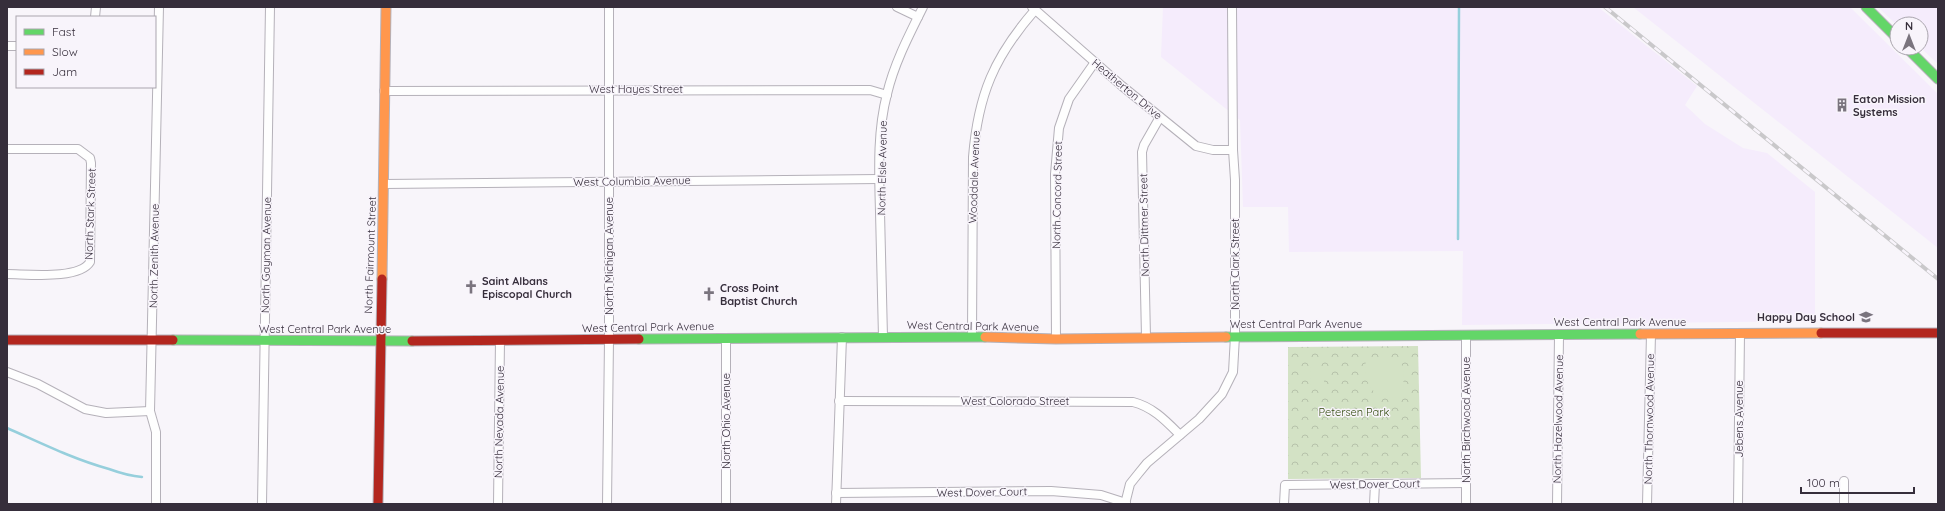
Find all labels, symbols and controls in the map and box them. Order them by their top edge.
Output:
legend [16,16,156,88]
north arrow [1889,16,1929,56]
text: N [1905,19,1913,33]
text: Fast [52,24,76,39]
text: Slow [52,44,78,59]
street label: Heatherton Drive [1089,56,1165,122]
text: Jam [52,64,77,79]
street label: West Hayes Street [589,82,683,96]
place label: Eaton Mission Systems [1853,92,1925,119]
building icon: Eaton Mission Systems [1834,97,1850,113]
street label: North Elsie Avenue [874,120,890,216]
street label: Wooddale Avenue [965,130,983,224]
street label: North Concord Street [1049,141,1065,249]
street label: North Stark Street [81,168,99,260]
street label: West Columbia Avenue [573,173,691,189]
street label: North Dittmer Street [1136,173,1152,277]
street label: North Fairmount Street [361,196,379,314]
street label: North Gayman Avenue [258,197,274,313]
street label: North Michigan Avenue [602,197,616,315]
street label: North Zenith Avenue [146,204,162,308]
street label: North Clark Street [1228,218,1242,310]
place label: Saint Albans Episcopal Church [482,274,572,301]
church icon: Saint Albans Episcopal Church [463,279,479,295]
place label: Cross Point Baptist Church [720,281,798,308]
church icon: Cross Point Baptist Church [701,286,717,302]
school or university icon: Happy Day School [1858,309,1874,325]
place label: Happy Day School [1757,310,1855,324]
street label: West Central Park Avenue [1554,315,1686,329]
street label: West Central Park Avenue [1230,317,1362,331]
street label: West Central Park Avenue [907,318,1039,334]
street label: West Central Park Avenue [582,319,714,335]
street label: West Central Park Avenue [259,322,391,336]
street label: North Thornwood Avenue [1641,353,1657,485]
street label: North Hazelwood Avenue [1550,354,1566,484]
street label: North Birchwood Avenue [1459,357,1473,483]
street label: North Nevada Avenue [491,366,507,478]
street label: North Ohio Avenue [719,373,733,469]
street label: Jebens Avenue [1732,380,1746,458]
street label: West Colorado Street [961,394,1070,408]
park label: Petersen Park [1319,405,1390,419]
scale bar [1801,469,1914,495]
text: 100 m [1807,475,1840,490]
street label: West Dover Court [1330,476,1421,492]
street label: West Dover Court [937,484,1028,500]

